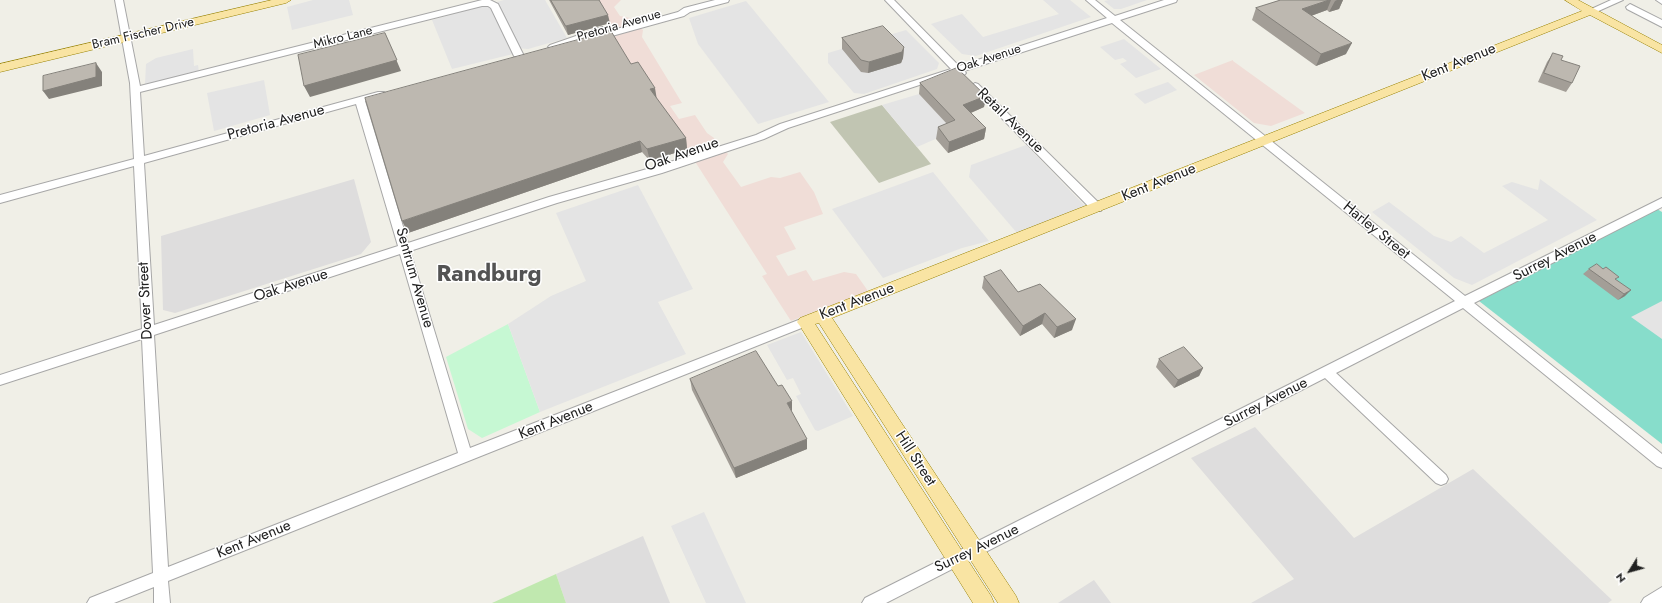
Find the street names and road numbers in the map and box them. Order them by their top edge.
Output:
street label: Pretoria Avenue [575,7,663,45]
street label: Bram Fischer Drive [91,15,195,53]
street label: Mikro Lane [312,23,374,53]
street label: Kent Avenue [1419,40,1499,86]
street label: Oak Avenue [955,41,1023,77]
street label: Retail Avenue [973,85,1047,157]
street label: Pretoria Avenue [225,101,327,145]
street label: Oak Avenue [643,134,721,176]
street label: Kent Avenue [1119,160,1199,206]
street label: Harley Street [1339,199,1413,263]
street label: Sentrum Avenue [391,226,437,330]
street label: Surrey Avenue [1510,228,1600,286]
street label: Dover Street [135,262,157,340]
street label: Oak Avenue [252,266,330,306]
street label: Kent Avenue [817,280,897,324]
street label: Surrey Avenue [1221,374,1311,432]
street label: Kent Avenue [516,398,596,444]
street label: Hill Street [891,428,939,490]
street label: Kent Avenue [214,517,294,563]
street label: Surrey Avenue [932,521,1022,577]

